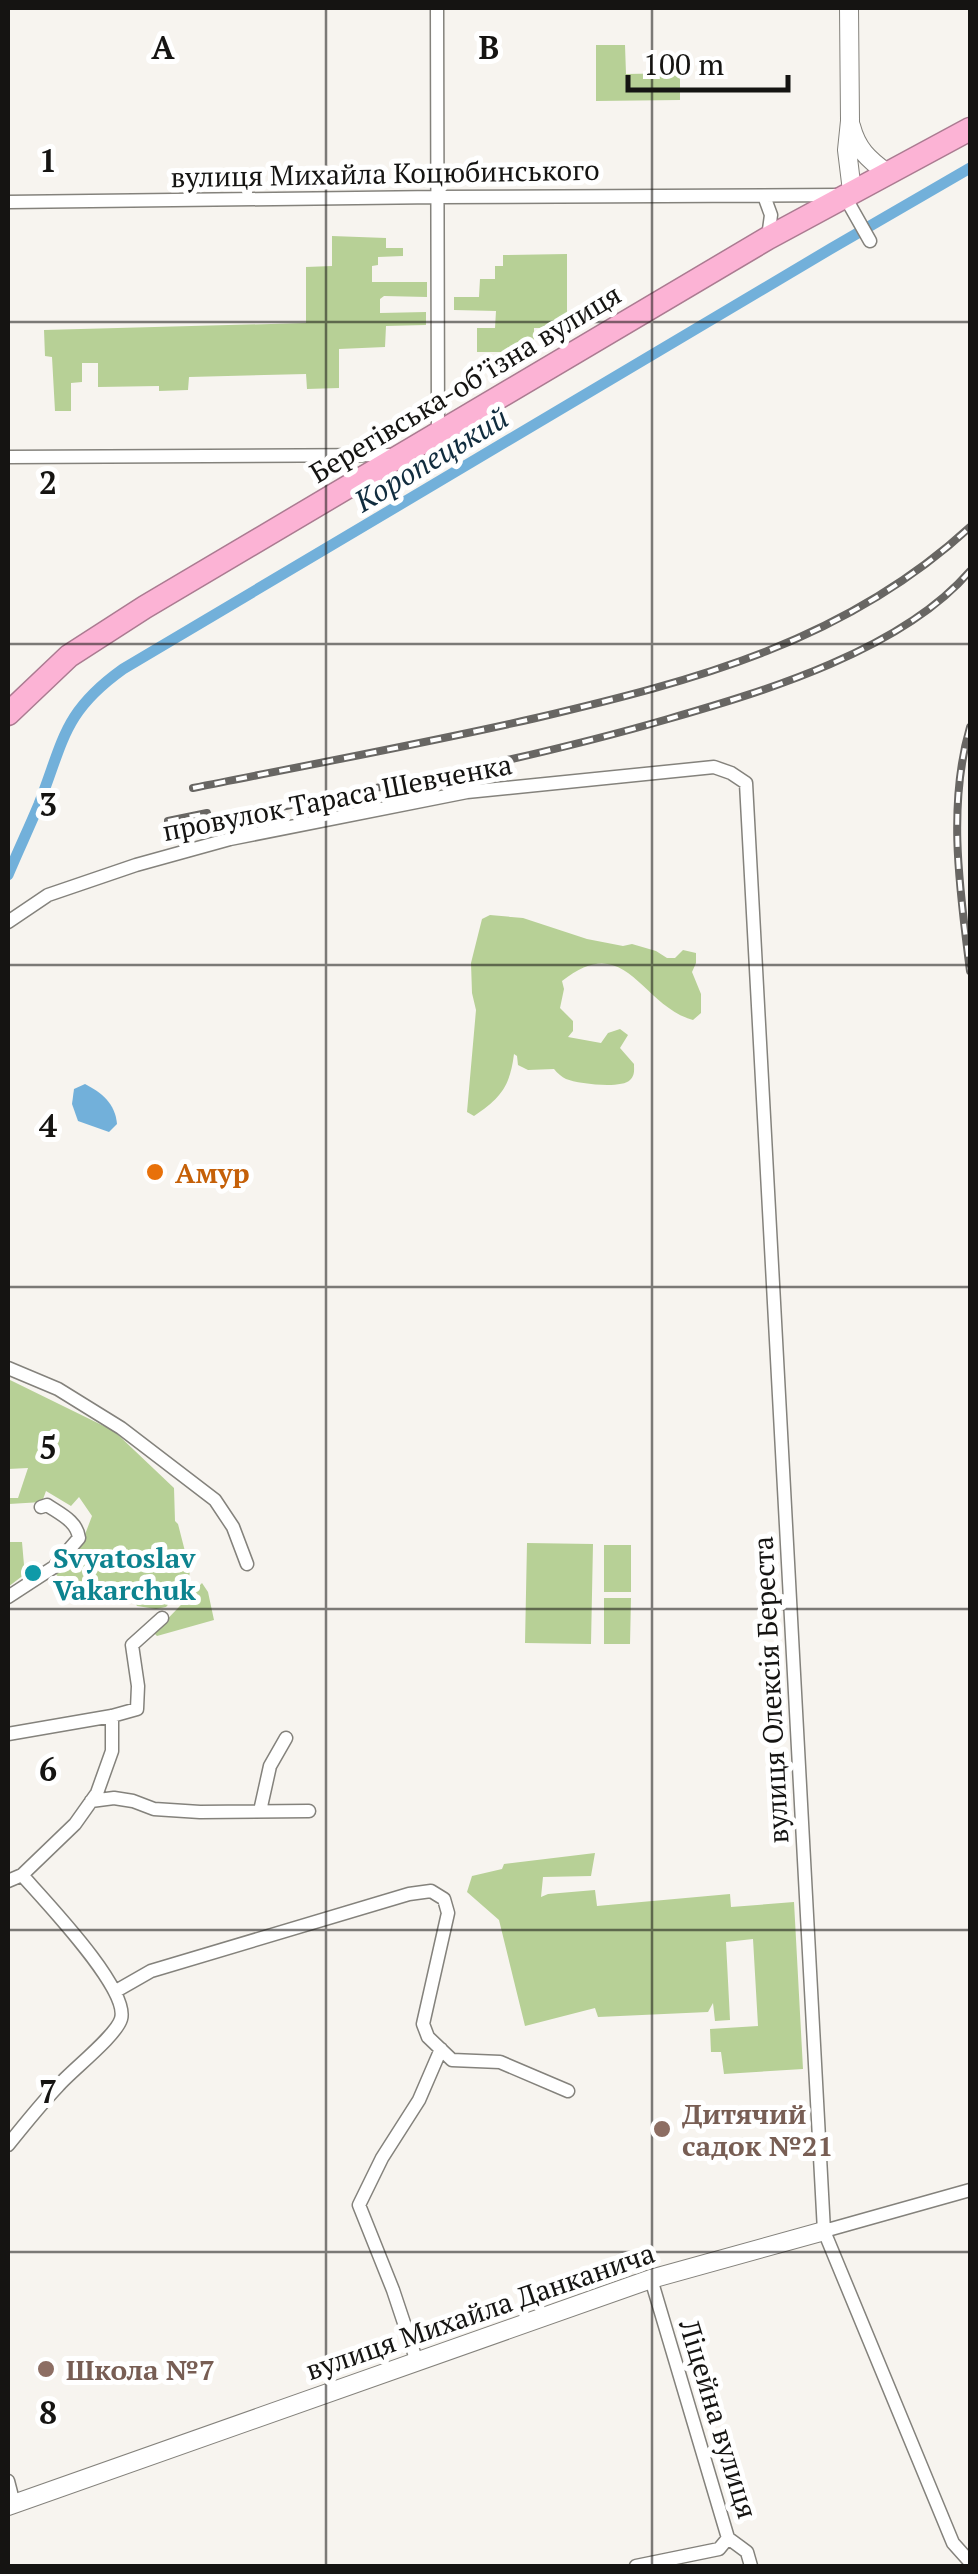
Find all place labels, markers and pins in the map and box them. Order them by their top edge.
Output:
place label: Амур [175,1154,250,1191]
marker: Амур [144,1161,166,1183]
place label: Svyatoslav Vakarchuk [53,1539,197,1608]
marker: Svyatoslav Vakarchuk [22,1562,44,1584]
place label: Дитячий садок №21 [682,2095,833,2164]
marker: Дитячий садок №21 [651,2118,673,2140]
place label: Школа №7 [66,2351,215,2388]
marker: Школа №7 [35,2358,57,2380]

